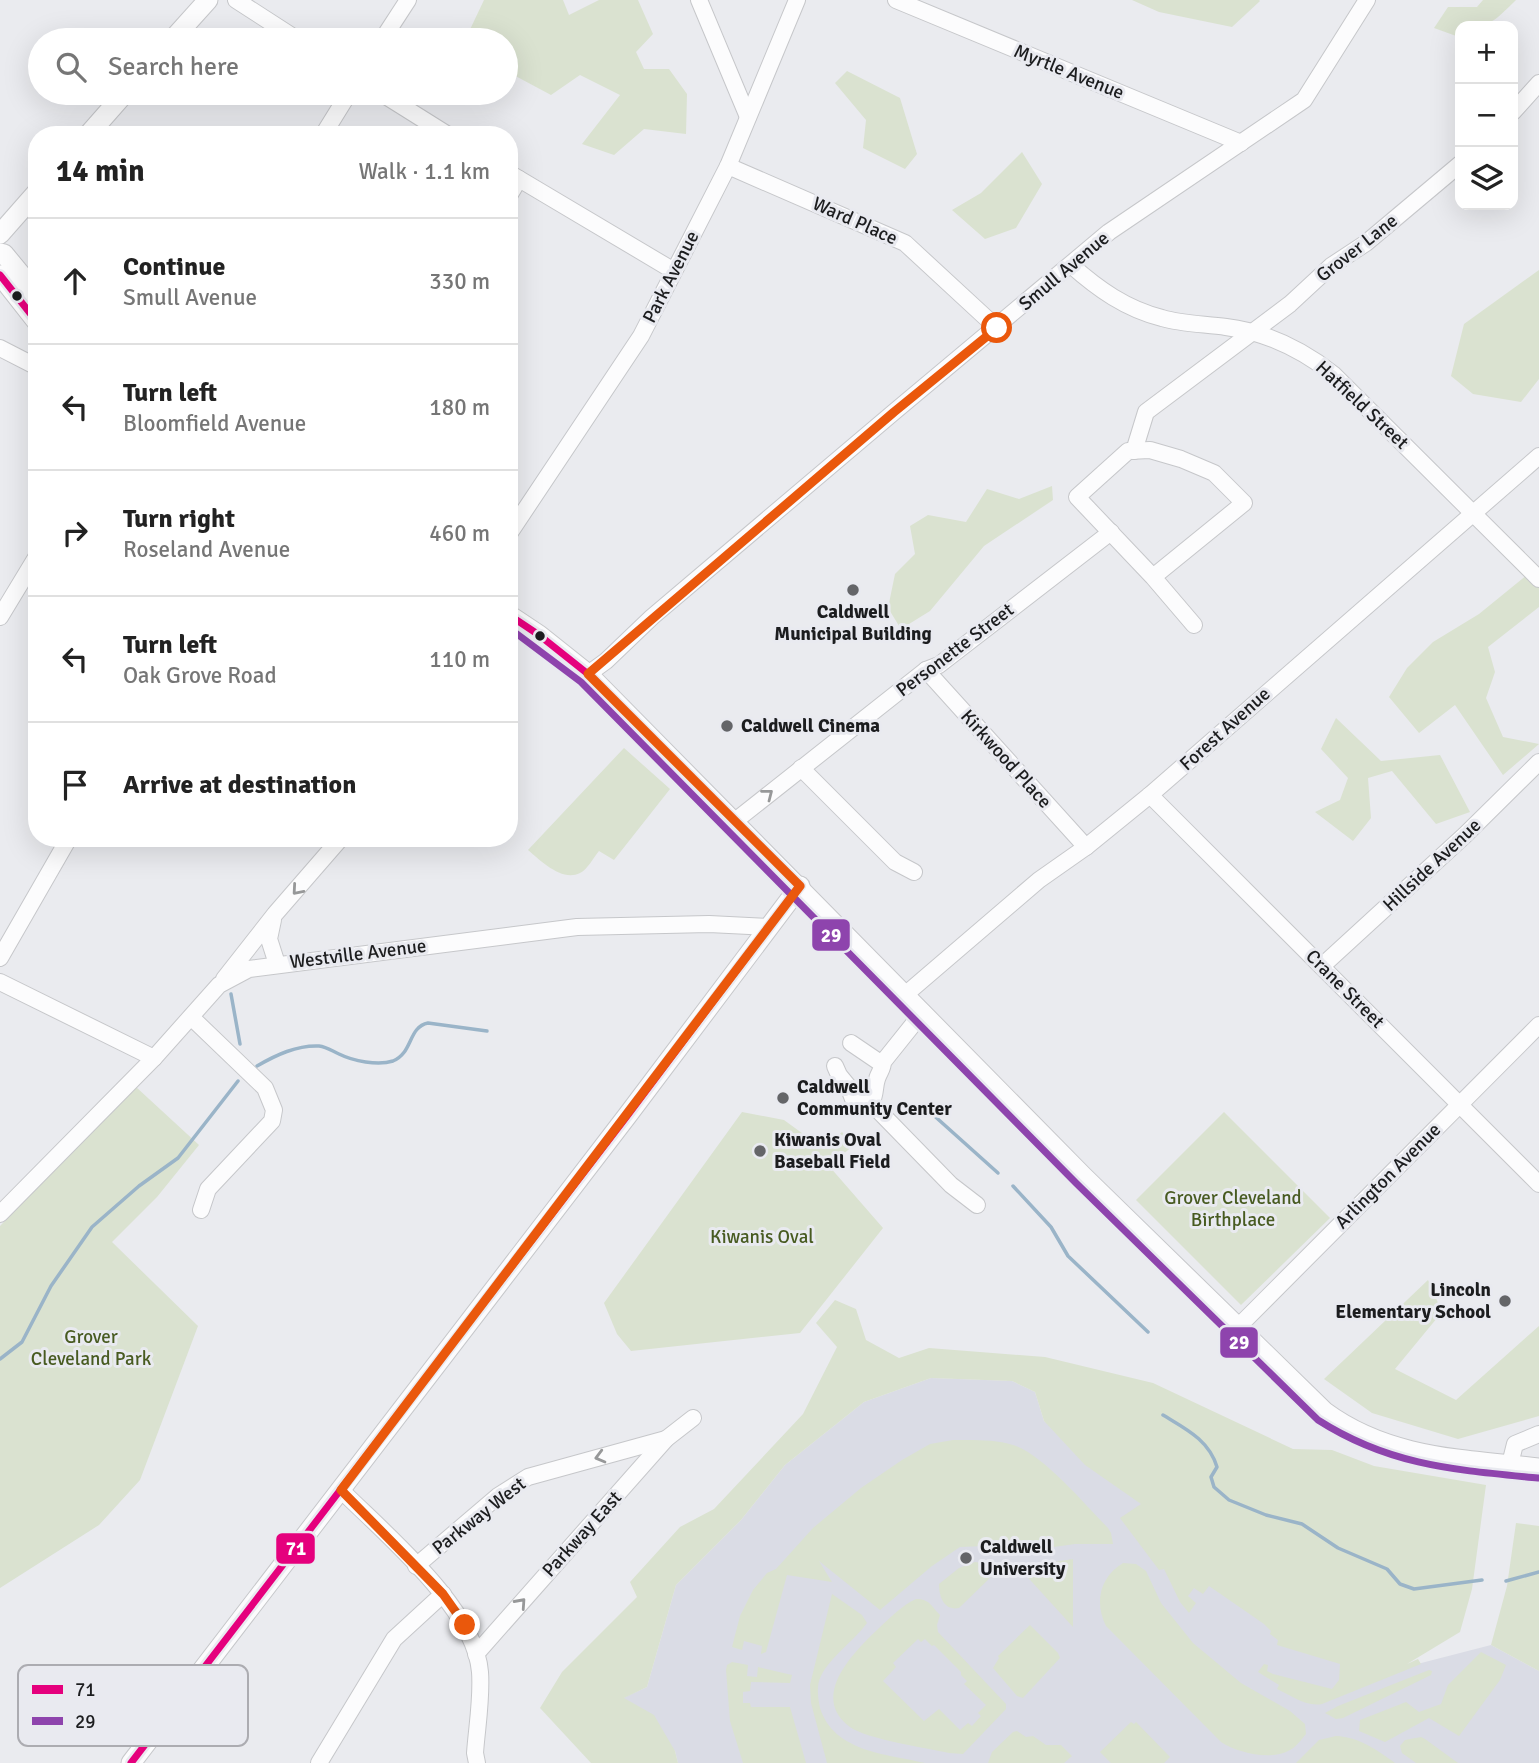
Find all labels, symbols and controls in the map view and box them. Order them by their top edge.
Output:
map controls [1455,21,1518,210]
button: + [1455,21,1518,84]
search box [28,28,518,105]
street label: Myrtle Avenue [1010,39,1128,105]
icon: search [52,48,90,86]
text: Search here [108,51,239,83]
button: − [1455,84,1518,147]
button: layers [1455,147,1518,210]
text: 14 min [56,153,145,190]
text: Walk · 1.1 km [358,157,490,186]
street label: Ward Place [809,192,901,250]
street label: Grover Lane [1311,209,1403,287]
street label: Smull Avenue [1014,226,1114,316]
street label: Park Avenue [638,227,704,327]
text: Continue [123,251,225,283]
icon: ahead [56,262,94,300]
text: 330 m [429,267,490,296]
text: Smull Avenue [123,283,257,312]
unlabelled marker [10,289,24,303]
route start [981,312,1012,343]
street label: Hatfield Street [1310,356,1414,455]
text: Turn left [123,377,217,409]
icon: left [56,388,94,426]
text: 180 m [429,393,490,422]
text: Bloomfield Avenue [123,409,306,438]
text: Turn right [123,503,235,535]
icon: right [56,514,94,552]
text: 460 m [429,519,490,548]
text: Roseland Avenue [123,535,290,564]
marker: Caldwell Municipal Building [845,582,861,598]
street label: Personette Street [891,598,1019,702]
place label: Caldwell Municipal Building [774,600,932,646]
text: Turn left [123,629,217,661]
unlabelled marker [533,629,547,643]
icon: left [56,640,94,678]
text: 110 m [429,645,490,674]
text: Oak Grove Road [123,661,277,690]
street label: Forest Avenue [1175,682,1275,776]
street label: Kirkwood Place [955,705,1057,813]
place label: Caldwell Cinema [741,714,880,738]
marker: Caldwell Cinema [719,718,735,734]
icon: arrive [56,766,94,804]
text: Arrive at destination [123,769,356,801]
one-way arrow [760,790,773,803]
street label: Hillside Avenue [1378,813,1486,917]
one-way arrow [293,882,305,895]
line badge: 29 [811,918,851,952]
text: 29 [821,924,841,948]
street label: Westville Avenue [288,934,428,974]
street label: Crane Street [1301,945,1390,1034]
place label: Caldwell Community Center [797,1075,952,1121]
marker: Caldwell Community Center [775,1090,791,1106]
street label: Arlington Avenue [1330,1118,1446,1234]
place label: Kiwanis Oval Baseball Field [774,1128,890,1174]
marker: Kiwanis Oval Baseball Field [752,1143,768,1159]
park label: Grover Cleveland Birthplace [1164,1186,1302,1232]
park label: Kiwanis Oval [710,1225,814,1249]
place label: Lincoln Elementary School [1335,1278,1491,1324]
marker: Lincoln Elementary School [1497,1293,1513,1309]
park label: Grover Cleveland Park [31,1325,152,1371]
line badge: 29 [1219,1326,1259,1359]
text: 29 [1229,1331,1249,1355]
one-way arrow [595,1449,607,1463]
street label: Parkway West [427,1472,531,1560]
street label: Parkway East [537,1486,627,1582]
line badge: 71 [275,1532,316,1565]
place label: Caldwell University [980,1535,1066,1581]
text: 71 [286,1537,306,1561]
marker: Caldwell University [958,1550,974,1566]
one-way arrow [513,1598,525,1611]
route end [449,1609,480,1640]
legend [18,1665,248,1746]
text: 71 [75,1678,96,1702]
text: 29 [75,1710,96,1734]

